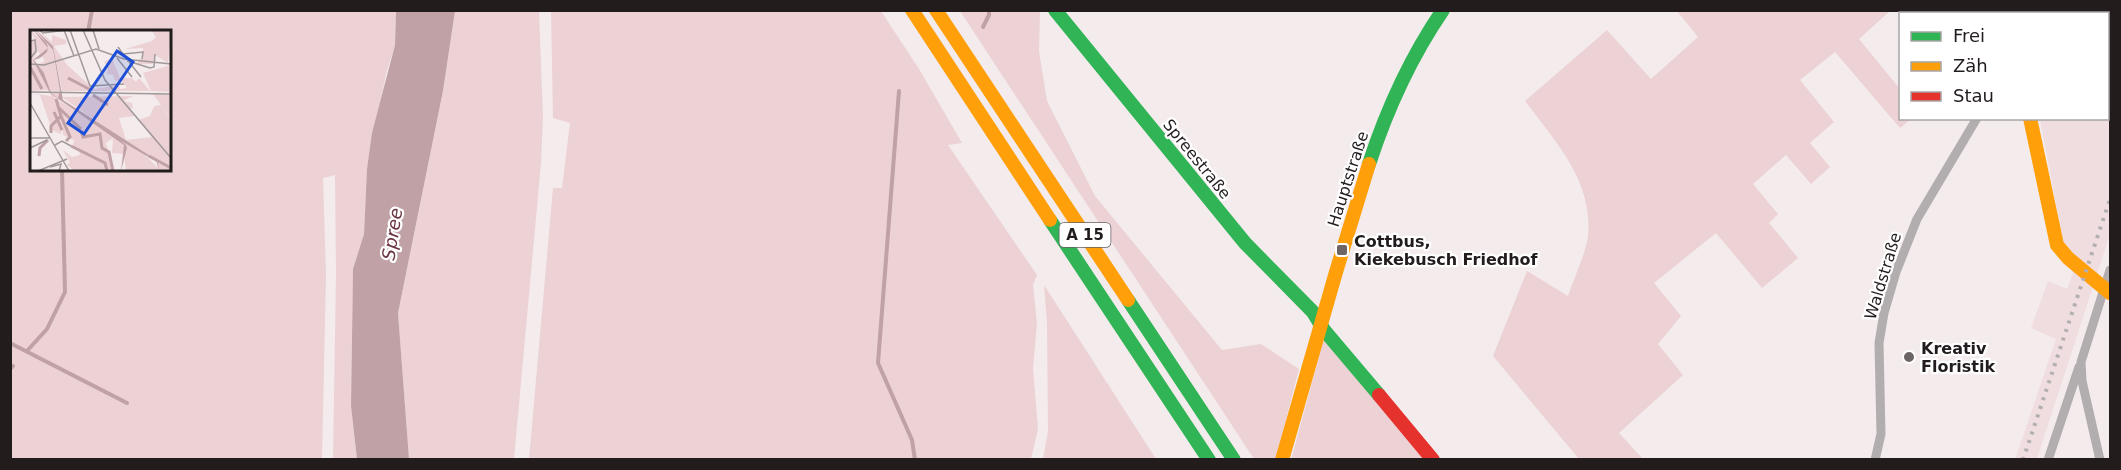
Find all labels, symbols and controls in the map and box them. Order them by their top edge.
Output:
legend [1899,12,2109,120]
text: Frei [1953,25,1985,46]
inset map [30,30,171,171]
text: Zäh [1953,55,1988,76]
text: Stau [1953,85,1994,106]
street label: Spreestraße [1159,115,1235,203]
street label: Hauptstraße [1324,129,1372,229]
water label: Spree [378,206,406,262]
road number: A 15 [1060,223,1110,247]
street label: Waldstraße [1861,230,1905,322]
place label: Cottbus, Kiekebusch Friedhof [1354,232,1539,269]
marker: Cottbus, Kiekebusch Friedhof [1335,243,1349,257]
place label: Kreativ Floristik [1921,339,1995,376]
marker: Kreativ Floristik [1902,350,1916,364]

